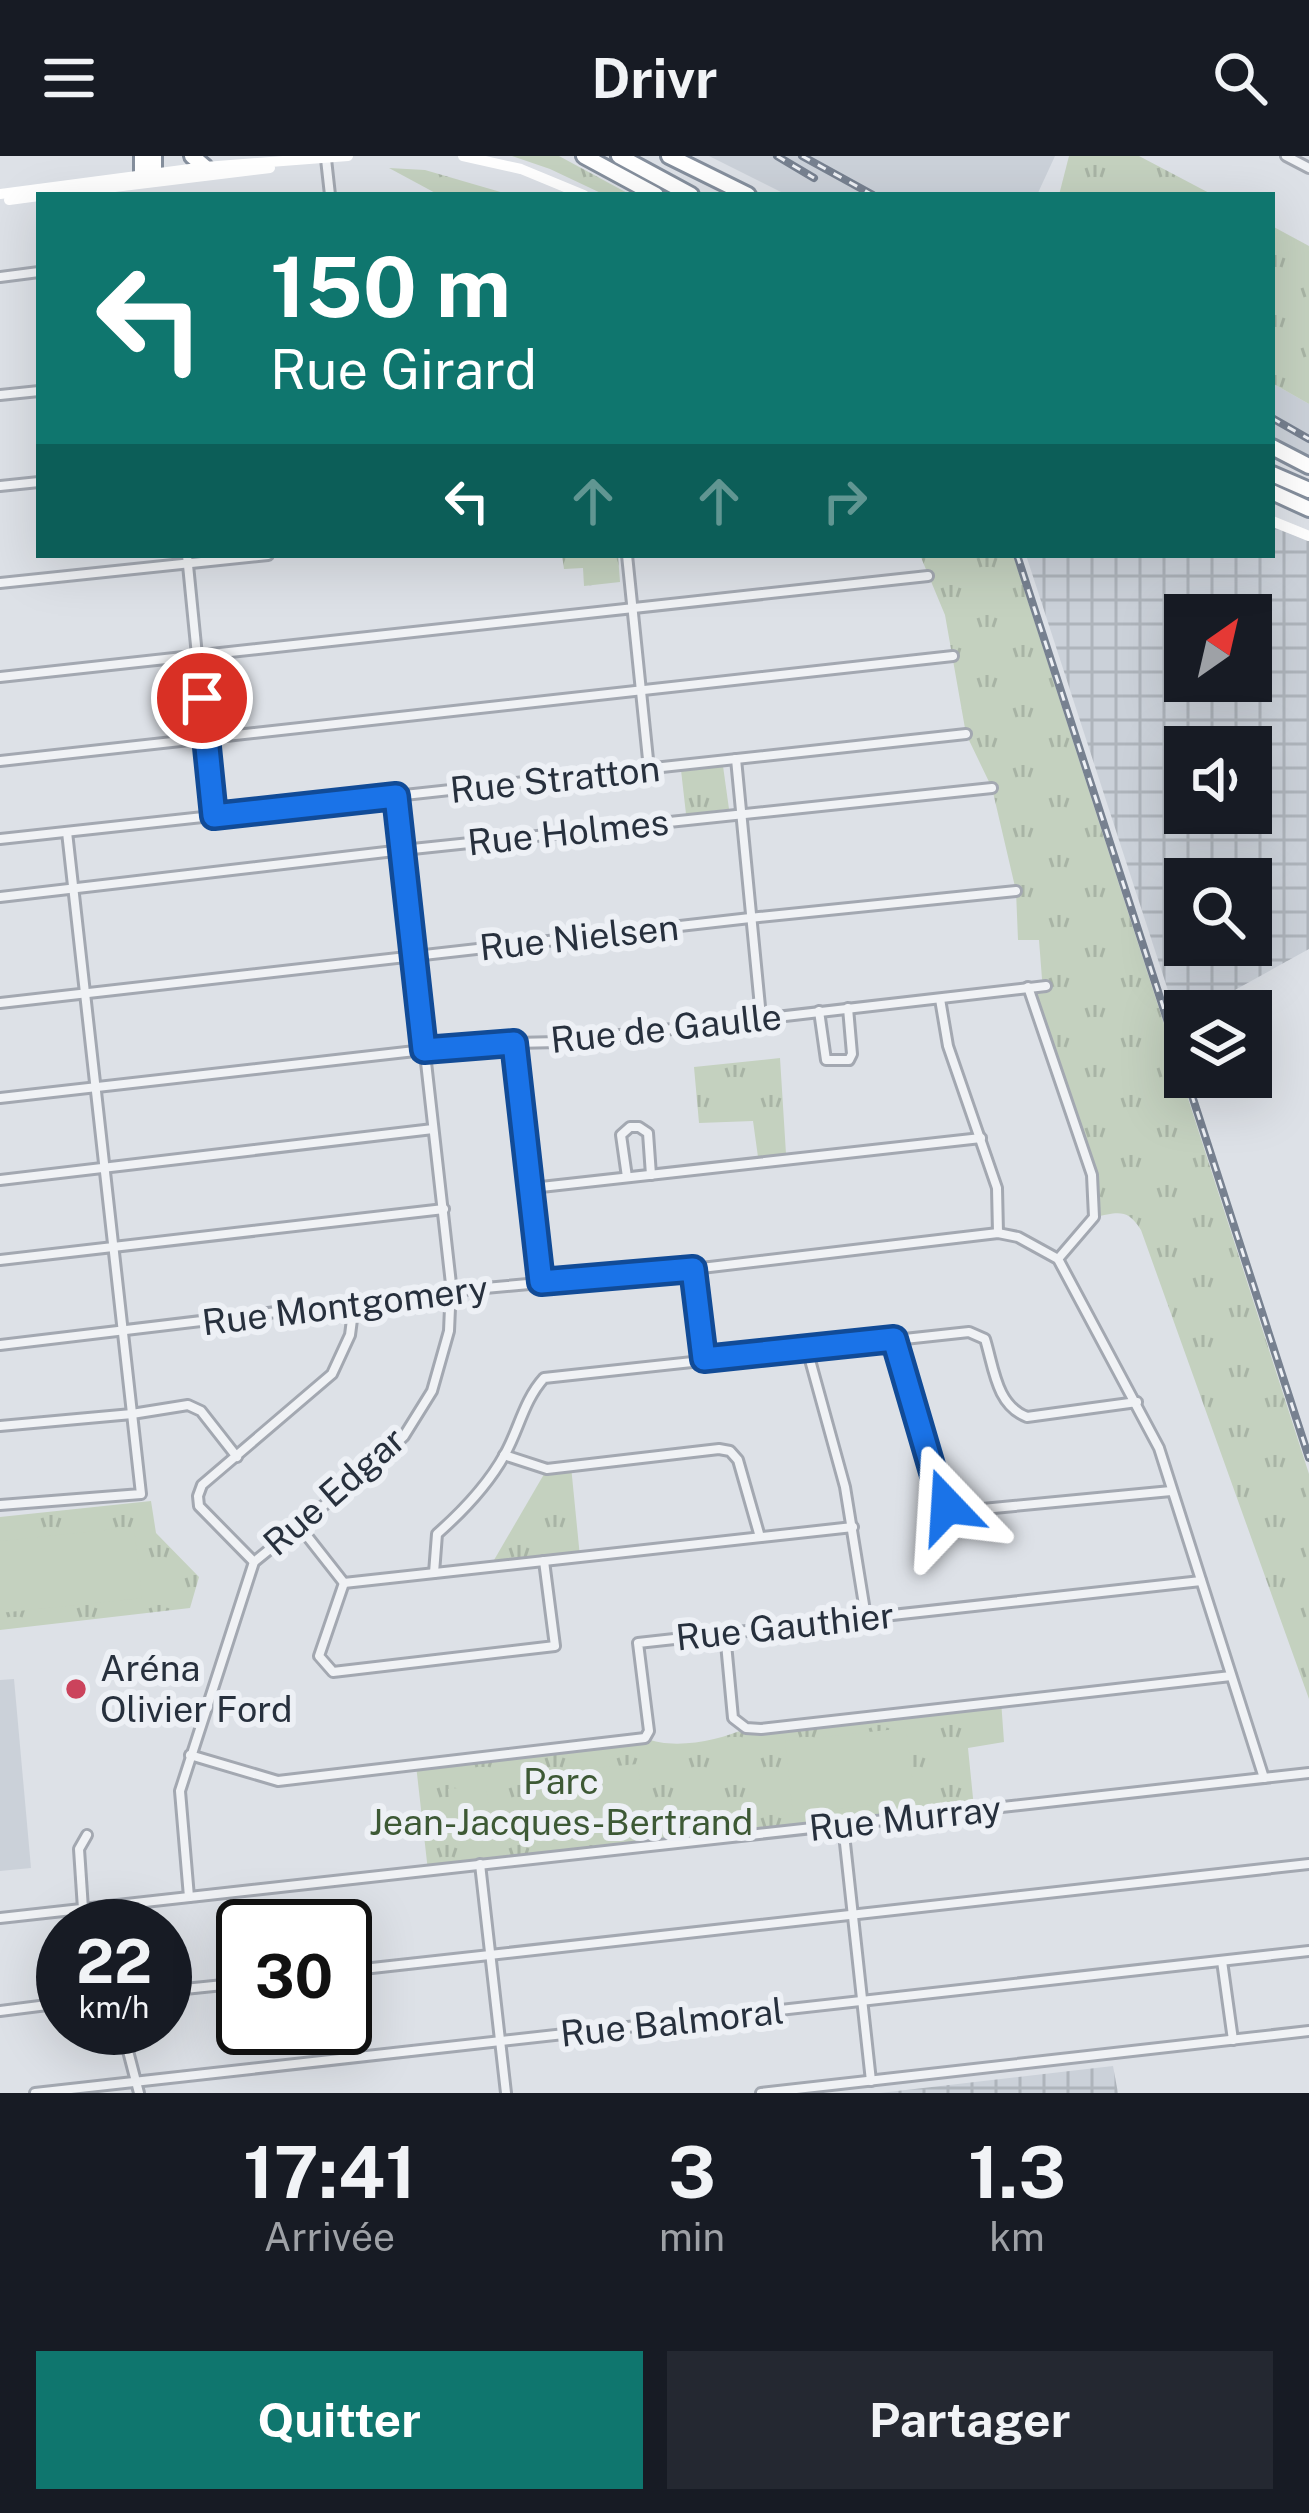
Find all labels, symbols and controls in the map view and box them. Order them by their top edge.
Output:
icon: menu [36,45,102,111]
icon: search [1207,45,1273,111]
text: Drivr [592,47,717,110]
text: 150 m [270,237,511,336]
icon: left [72,240,228,396]
text: Rue Girard [270,338,537,401]
icon: left [434,468,500,534]
icon: ahead [560,468,626,534]
icon: ahead [686,468,752,534]
icon: right [812,468,878,534]
north arrow [1164,594,1272,702]
map controls [1164,594,1272,1098]
pin [151,647,253,749]
icon: arrive [169,665,235,731]
button: sound [1164,726,1272,834]
street label: Rue Stratton [448,747,662,811]
street label: Rue Holmes [465,801,671,863]
button: search [1164,858,1272,966]
street label: Rue Nielsen [477,906,681,968]
button: layers [1164,990,1272,1098]
street label: Rue de Gaulle [548,995,784,1061]
street label: Rue Montgomery [200,1267,490,1343]
street label: Rue Edgar [255,1418,413,1564]
position arrow [884,1443,1010,1569]
street label: Rue Gauthier [674,1594,896,1658]
place label: Aréna Olivier Ford [100,1647,293,1730]
marker: Aréna Olivier Ford [63,1676,89,1702]
park label: Parc Jean-Jacques-Bertrand [369,1760,753,1843]
street label: Rue Murray [807,1787,1003,1849]
speed limit sign: 30 [216,1899,372,2055]
text: 22 [76,1926,152,1997]
text: km/h [79,1989,149,2025]
street label: Rue Balmoral [558,1989,786,2055]
text: 17:41 [243,2130,416,2214]
text: 3 [668,2130,716,2214]
text: 1.3 [968,2130,1066,2214]
text: Arrivée [264,2214,395,2260]
text: min [659,2214,725,2260]
text: km [989,2214,1045,2260]
button: Quitter [36,2351,643,2489]
button: Partager [667,2351,1273,2489]

